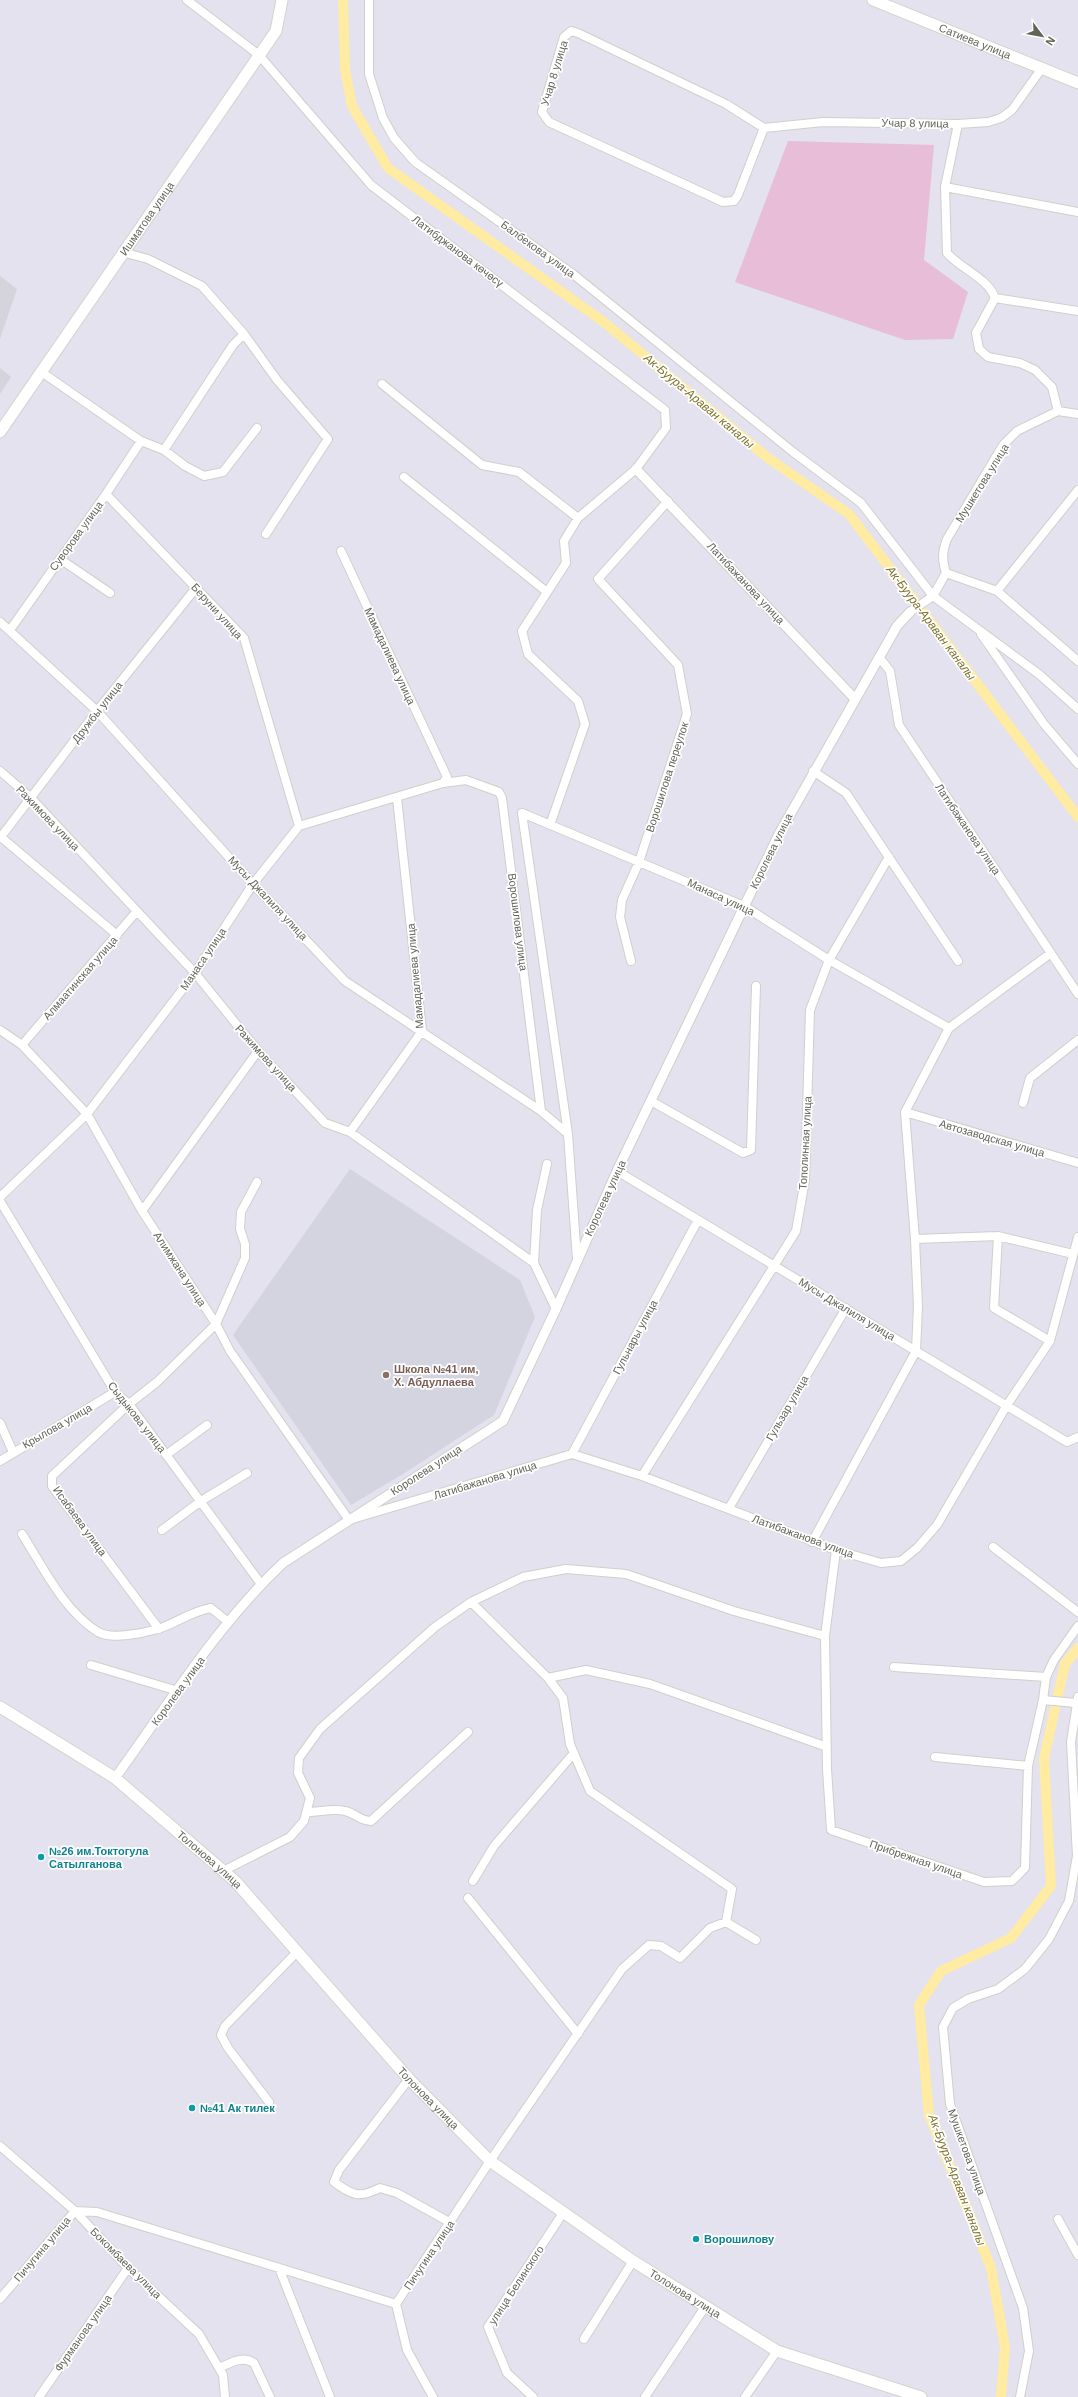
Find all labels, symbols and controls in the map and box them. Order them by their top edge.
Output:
north arrow [1022,16,1062,56]
street label: Сатиева улица [937,21,1013,62]
text: N [1043,35,1058,48]
street label: Учар 8 улица [538,38,570,107]
street label: Учар 8 улица [881,116,950,130]
street label: Ишматова улица [117,179,177,258]
street label: Латибджанова көчөсү [410,213,506,289]
street label: Балбекова улица [499,218,578,280]
water label: Ак-Буура-Араван каналы [640,350,757,451]
street label: Мушкетова улица [953,441,1012,525]
street label: Суворова улица [47,498,106,573]
street label: Латибажанова улица [705,540,788,627]
water label: Ак-Буура-Араван каналы [883,562,979,683]
street label: Беруни улица [189,581,246,642]
street label: Мамадалиева улица [362,606,418,707]
street label: Дружбы улица [69,678,125,745]
street label: Ворошилова переулок [644,720,691,834]
street label: Латибажанова улица [933,781,1003,878]
street label: Ражимова улица [14,783,83,854]
street label: Королева улица [748,811,795,891]
street label: Мусы Джалиля улица [226,854,311,943]
street label: Ворошилова улица [506,872,530,972]
street label: Манаса улица [686,876,757,918]
street label: Мамадалиева улица [404,922,426,1029]
street label: Манаса улица [178,925,229,992]
street label: Алмаатинская улица [41,933,120,1022]
street label: Ражимова улица [233,1022,300,1094]
street label: Тополинная улица [797,1095,813,1190]
street label: Автозаводская улица [938,1117,1047,1159]
street label: Королева улица [582,1157,628,1238]
street label: Алимжана улица [151,1229,209,1309]
street label: Мусы Джалиля улица [797,1275,898,1343]
street label: Гульнары улица [610,1297,660,1376]
place label: Школа №41 им, Х. Абдуллаева [394,1363,479,1388]
marker: Школа №41 им, Х. Абдуллаева [381,1370,391,1380]
street label: Гульзар улица [764,1373,811,1443]
street label: Сыдыкова улица [106,1379,169,1455]
street label: Крылова улица [20,1401,95,1451]
street label: Королева улица [388,1442,464,1497]
street label: Латибажанова улица [432,1458,539,1501]
street label: Исабаева улица [51,1484,110,1559]
street label: Латибажанова улица [751,1512,856,1560]
street label: Королева улица [149,1654,208,1728]
street label: Толонова улица [175,1828,245,1891]
street label: Прибрежная улица [868,1837,965,1881]
place label: №26 им.Токтогула Сатылганова [49,1845,149,1870]
marker: №26 им.Токтогула Сатылганова [36,1852,46,1862]
street label: Толонова улица [395,2065,462,2132]
place label: №41 Ак тилек [200,2102,275,2114]
marker: №41 Ак тилек [187,2103,197,2113]
street label: Мушкетова улица [946,2107,988,2197]
water label: Ак-Буура-Араван каналы [925,2111,989,2248]
street label: Пичугина улица [11,2213,73,2284]
street label: Пичугина улица [401,2217,457,2292]
street label: Бокомбаева улица [88,2225,165,2302]
place label: Ворошилову [704,2233,775,2245]
marker: Ворошилову [691,2234,701,2244]
street label: улица Белинского [486,2243,546,2327]
street label: Толонова улица [647,2267,724,2321]
street label: Фурманова улица [52,2292,114,2374]

